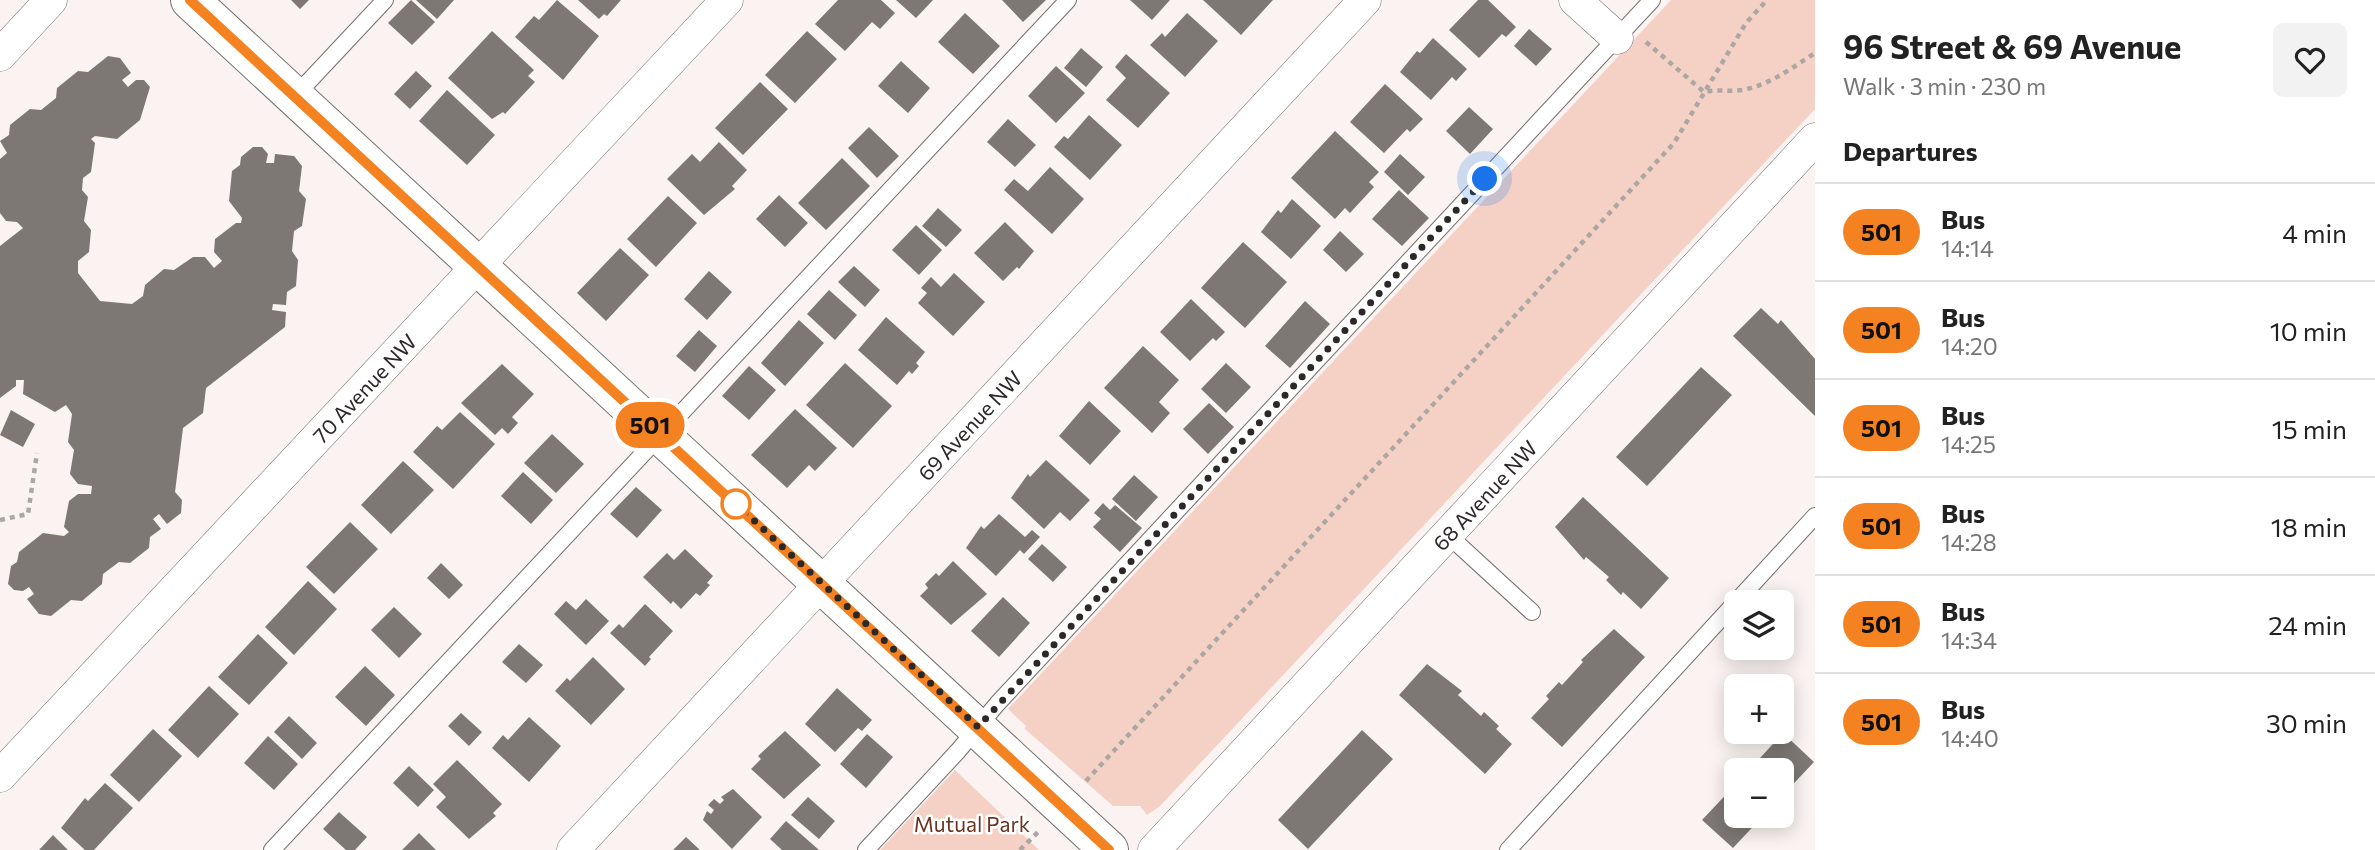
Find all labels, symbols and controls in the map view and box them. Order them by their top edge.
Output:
button: heart [2273,23,2347,97]
text: 96 Street & 69 Avenue [1843,25,2181,66]
text: Walk · 3 min · 230 m [1843,72,2046,100]
text: Departures [1843,135,1978,166]
your location [1467,161,1502,196]
text: Bus [1941,203,1985,234]
text: 501 [1861,217,1902,246]
text: 4 min [2282,217,2347,248]
text: 14:14 [1941,234,1994,262]
text: Bus [1941,301,1985,332]
text: 501 [1861,315,1902,344]
text: 10 min [2270,315,2347,346]
street label: 70 Avenue NW [307,328,421,447]
text: 14:20 [1941,332,1998,360]
street label: 69 Avenue NW [912,365,1026,485]
text: Bus [1941,399,1985,430]
line badge: 501 [610,402,690,448]
text: 501 [630,410,670,439]
text: 501 [1861,413,1902,442]
text: 15 min [2272,413,2347,444]
text: 14:25 [1941,430,1996,458]
street label: 68 Avenue NW [1427,435,1541,555]
unlabelled marker [721,489,751,519]
text: Bus [1941,497,1985,528]
text: 501 [1861,511,1902,540]
text: 18 min [2271,511,2347,542]
text: 14:28 [1941,528,1997,556]
map controls [1724,590,1794,828]
button: layers [1724,590,1794,660]
text: Bus [1941,595,1985,626]
text: 501 [1861,609,1902,638]
text: 24 min [2268,609,2347,640]
text: 14:34 [1941,626,1997,654]
button: + [1724,674,1794,744]
text: Bus [1941,693,1985,724]
text: 501 [1861,707,1902,736]
text: 30 min [2266,707,2347,738]
text: 14:40 [1941,724,1999,752]
button: − [1724,758,1794,828]
park label: Mutual Park [914,811,1030,836]

